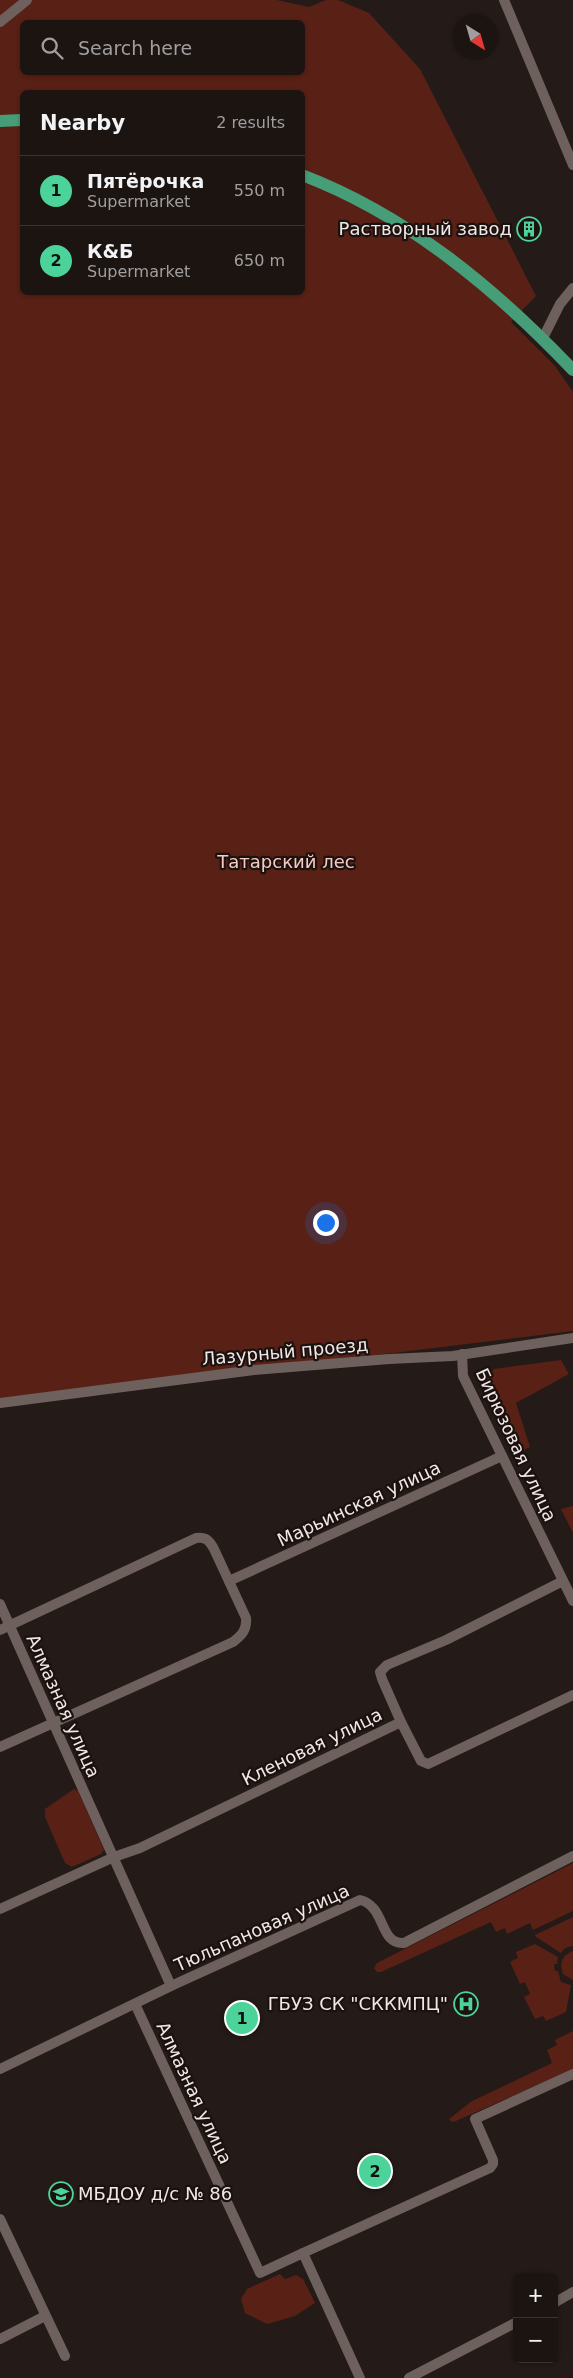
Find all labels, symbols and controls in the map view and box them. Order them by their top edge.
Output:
north arrow [453,15,498,60]
search box [20,20,305,75]
icon: search [38,34,66,62]
text: Search here [78,37,192,59]
text: Nearby [40,111,125,135]
text: 2 results [216,113,285,132]
text: Пятёрочка [87,170,204,192]
text: 1 [50,181,62,200]
text: 550 m [234,181,285,200]
text: Supermarket [87,192,190,211]
building icon: Растворный завод [516,216,542,242]
place label: Растворный завод [339,218,512,239]
text: К&Б [87,240,134,262]
text: 2 [50,251,62,270]
text: 650 m [234,251,285,270]
text: Supermarket [87,262,190,281]
park label: Татарский лес [216,851,355,872]
your location [313,1210,339,1236]
street label: Лазурный проезд [201,1334,369,1369]
street label: Бирюзовая улица [472,1365,561,1525]
street label: Марьинская улица [274,1457,444,1551]
street label: Алмазная улица [22,1631,104,1781]
street label: Кленовая улица [238,1703,385,1790]
street label: Тюльпановая улица [170,1879,352,1976]
hospital icon: ГБУЗ СК "СККМПЦ" [453,1991,479,2017]
place label: ГБУЗ СК "СККМПЦ" [268,1993,448,2014]
pin: 1 [226,1999,258,2037]
street label: Алмазная улица [152,2018,237,2167]
pin: 2 [359,2152,391,2190]
school or university icon: МБДОУ д/с № 86 [48,2181,74,2207]
place label: МБДОУ д/с № 86 [78,2183,232,2204]
map controls [513,2273,558,2363]
button: + [513,2273,558,2318]
button: − [513,2318,558,2363]

